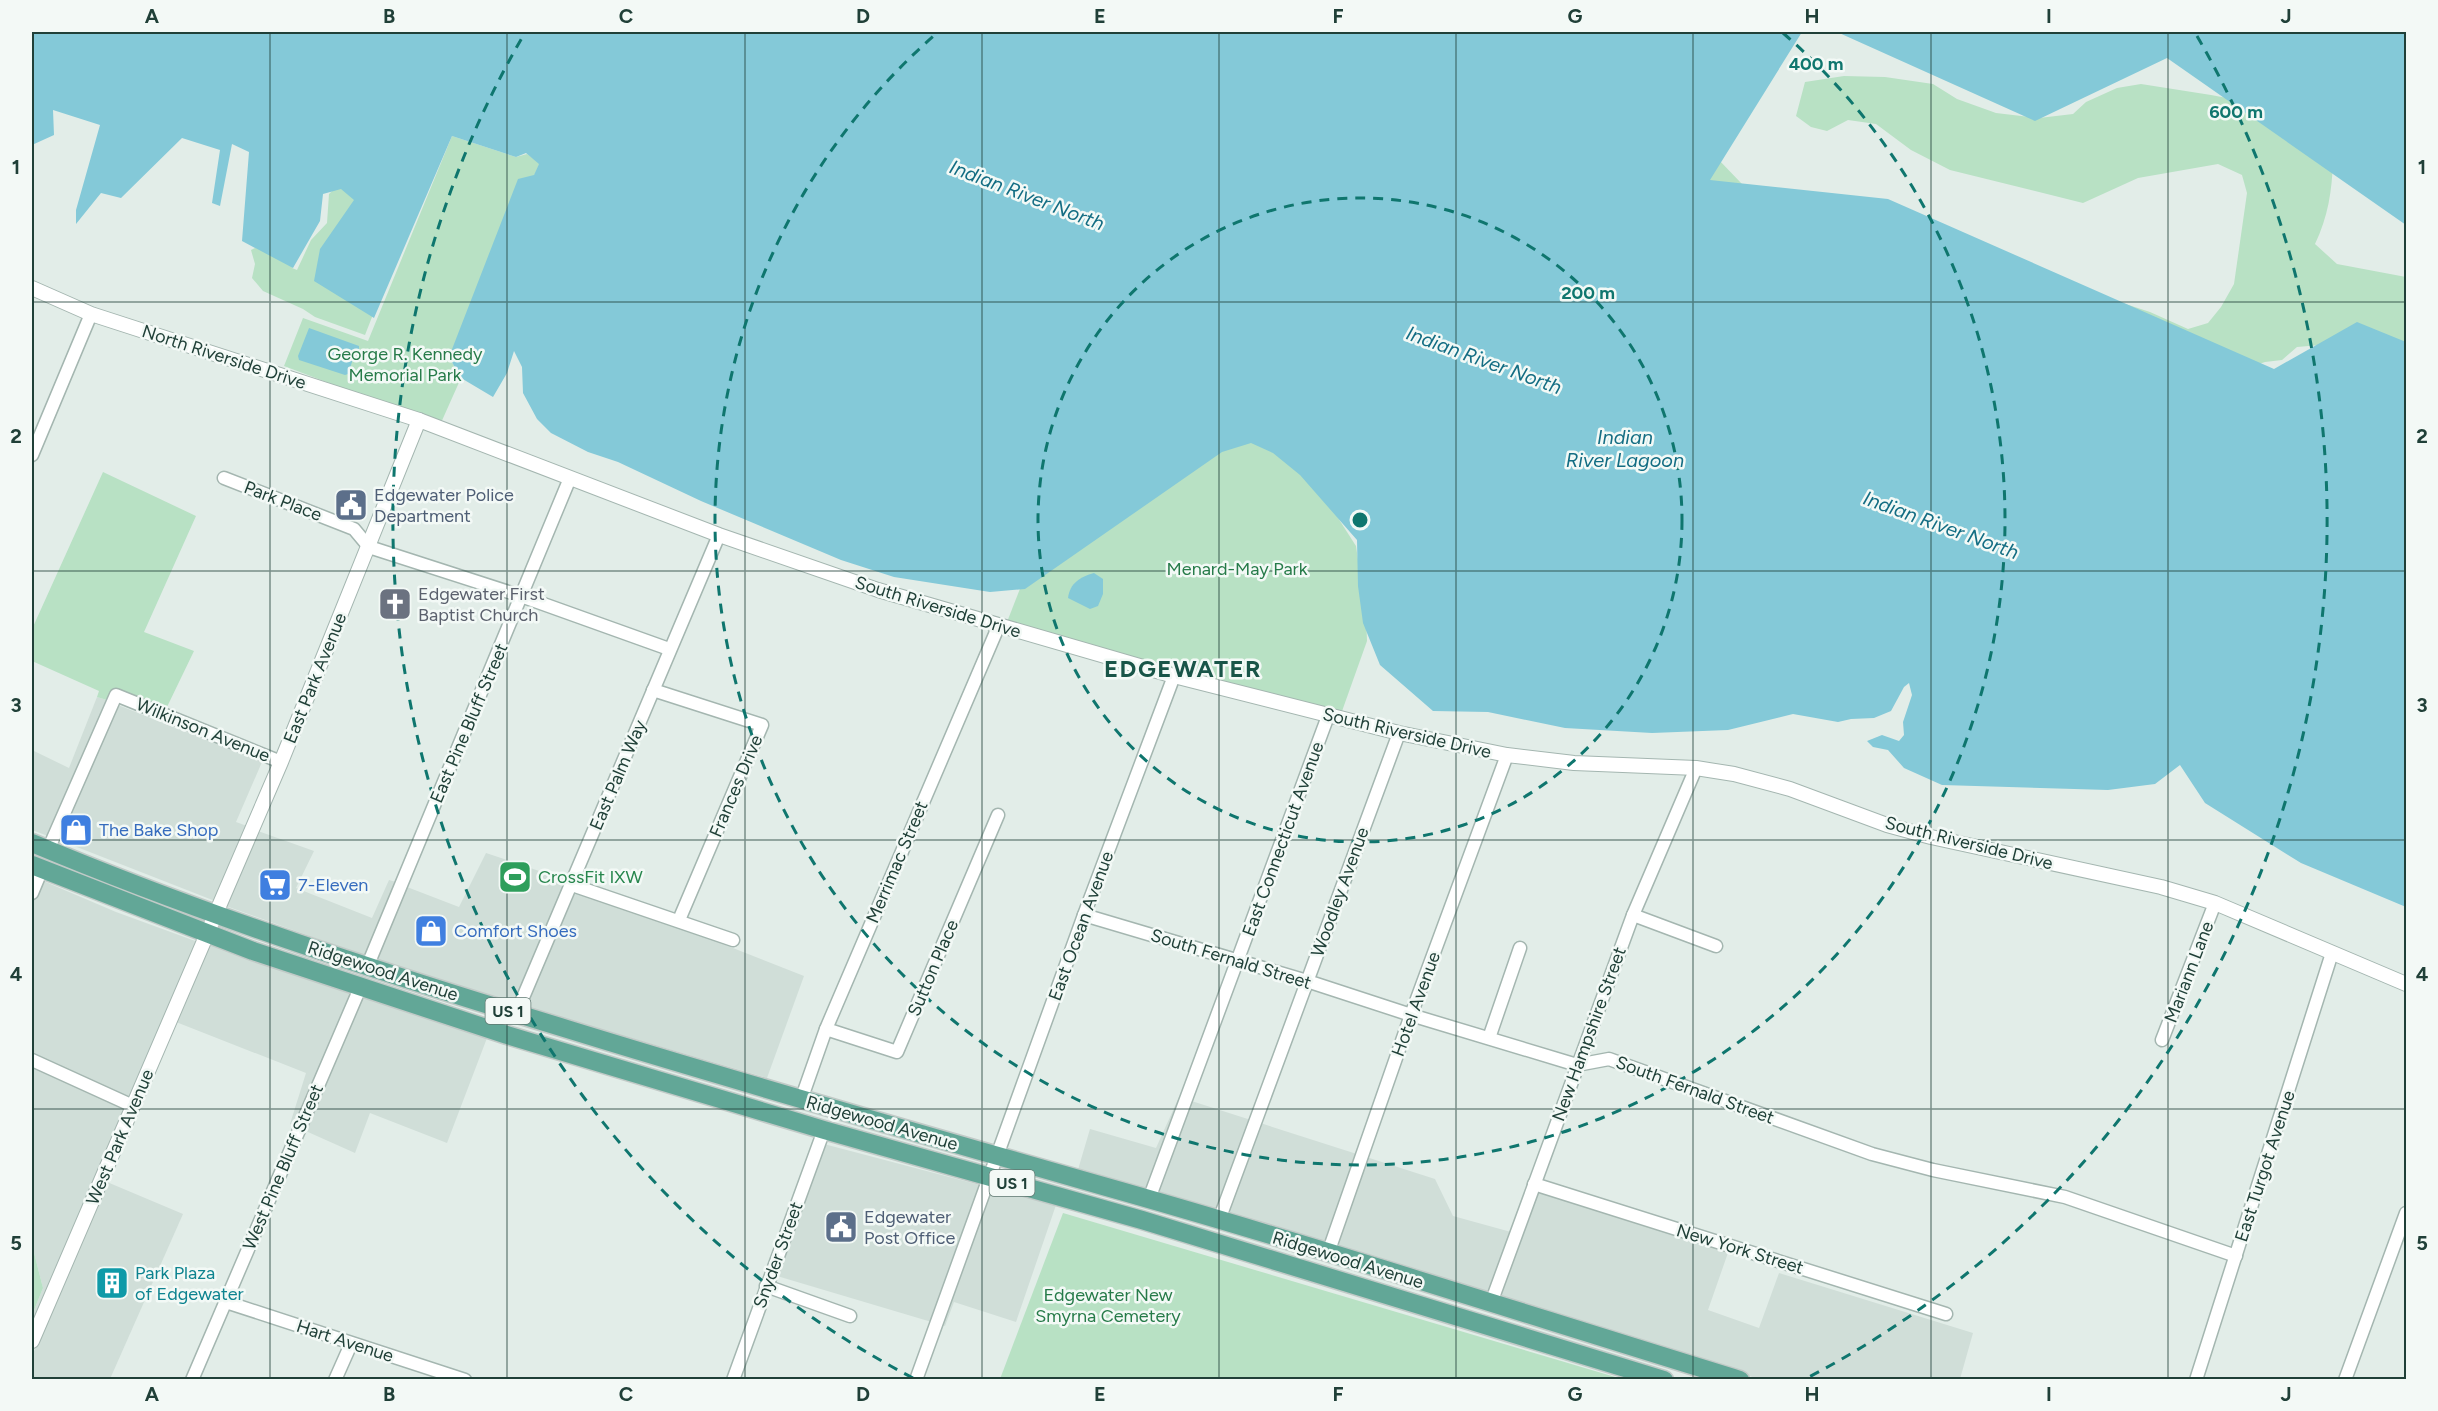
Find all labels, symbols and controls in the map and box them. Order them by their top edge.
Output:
text: A [145,4,160,28]
text: B [383,4,395,28]
text: C [619,4,633,28]
text: D [856,4,870,28]
text: E [1094,4,1106,28]
text: F [1332,4,1344,28]
text: G [1568,4,1583,28]
text: H [1805,4,1820,28]
text: I [2046,4,2052,28]
text: J [2280,4,2292,28]
text: 400 m [1789,53,1843,75]
text: 600 m [2209,101,2263,123]
water label: Indian River North [946,154,1108,236]
text: 1 [12,155,20,179]
text: 1 [2418,155,2426,179]
text: 200 m [1561,282,1615,304]
street label: North Riverside Drive [139,320,309,394]
water label: Indian River North [1403,321,1565,399]
park label: George R. Kennedy Memorial Park [328,343,483,386]
text: 2 [10,424,22,448]
text: 2 [2416,424,2428,448]
water label: Indian River Lagoon [1566,425,1684,472]
street label: Park Place [241,476,325,526]
place label: Edgewater Police Department [374,484,514,527]
water label: Indian River North [1860,486,2022,564]
public building icon: Edgewater Police Department [333,487,369,523]
centre of rings [1350,510,1370,530]
park label: Menard-May Park [1167,558,1308,580]
street label: South Riverside Drive [852,571,1024,643]
place label: Edgewater First Baptist Church [418,583,545,626]
church icon: Edgewater First Baptist Church [377,586,413,622]
street label: East Park Avenue [279,609,351,747]
street label: East Pine Bluff Street [425,640,513,806]
district label: EDGEWATER [1104,654,1262,683]
text: 3 [10,693,22,717]
street label: Wilkinson Avenue [133,693,273,767]
text: 3 [2416,693,2428,717]
street label: South Riverside Drive [1321,703,1494,763]
street label: East Palm Way [585,716,651,833]
street label: Frances Drive [705,731,767,840]
street label: East Connecticut Avenue [1238,739,1329,939]
street label: Merrimac Street [861,797,933,926]
street label: South Riverside Drive [1883,811,2055,875]
shop icon: The Bake Shop [58,812,94,848]
place label: The Bake Shop [99,819,218,841]
street label: Woodley Avenue [1306,824,1374,960]
street label: East Ocean Avenue [1044,848,1118,1004]
sports icon: CrossFit IXW [497,859,533,895]
place label: CrossFit IXW [538,866,643,888]
supermarket icon: 7-Eleven [257,867,293,903]
place label: 7-Eleven [298,874,368,896]
shop icon: Comfort Shoes [413,913,449,949]
street label: Sutton Place [903,916,963,1020]
street label: Mariann Lane [2160,918,2218,1026]
place label: Comfort Shoes [454,920,577,942]
street label: South Fernald Street [1148,924,1314,994]
street label: Ridgewood Avenue [305,936,461,1006]
street label: New Hampshire Street [1547,944,1631,1124]
street label: Hotel Avenue [1387,948,1445,1059]
text: 4 [10,962,23,986]
text: 4 [2416,962,2429,986]
road number: US 1 [486,998,530,1024]
street label: South Fernald Street [1613,1051,1777,1129]
street label: West Park Avenue [81,1066,159,1208]
street label: West Pine Bluff Street [238,1081,328,1253]
street label: East Turgot Avenue [2230,1087,2300,1244]
street label: Ridgewood Avenue [804,1091,961,1155]
road number: US 1 [990,1170,1034,1196]
street label: Snyder Street [749,1199,807,1311]
place label: Edgewater Post Office [864,1206,955,1249]
public building icon: Edgewater Post Office [823,1209,859,1245]
street label: New York Street [1674,1219,1806,1279]
street label: Ridgewood Avenue [1270,1227,1426,1293]
text: 5 [10,1231,22,1255]
text: 5 [2416,1231,2428,1255]
place label: Park Plaza of Edgewater [135,1262,244,1305]
building icon: Park Plaza of Edgewater [94,1265,130,1301]
park label: Edgewater New Smyrna Cemetery [1035,1284,1181,1327]
street label: Hart Avenue [294,1315,397,1367]
text: A [145,1382,160,1406]
text: B [383,1382,395,1406]
text: C [619,1382,633,1406]
text: D [856,1382,870,1406]
text: E [1094,1382,1106,1406]
text: F [1332,1382,1344,1406]
text: G [1568,1382,1583,1406]
text: H [1805,1382,1820,1406]
text: I [2046,1382,2052,1406]
text: J [2280,1382,2292,1406]

